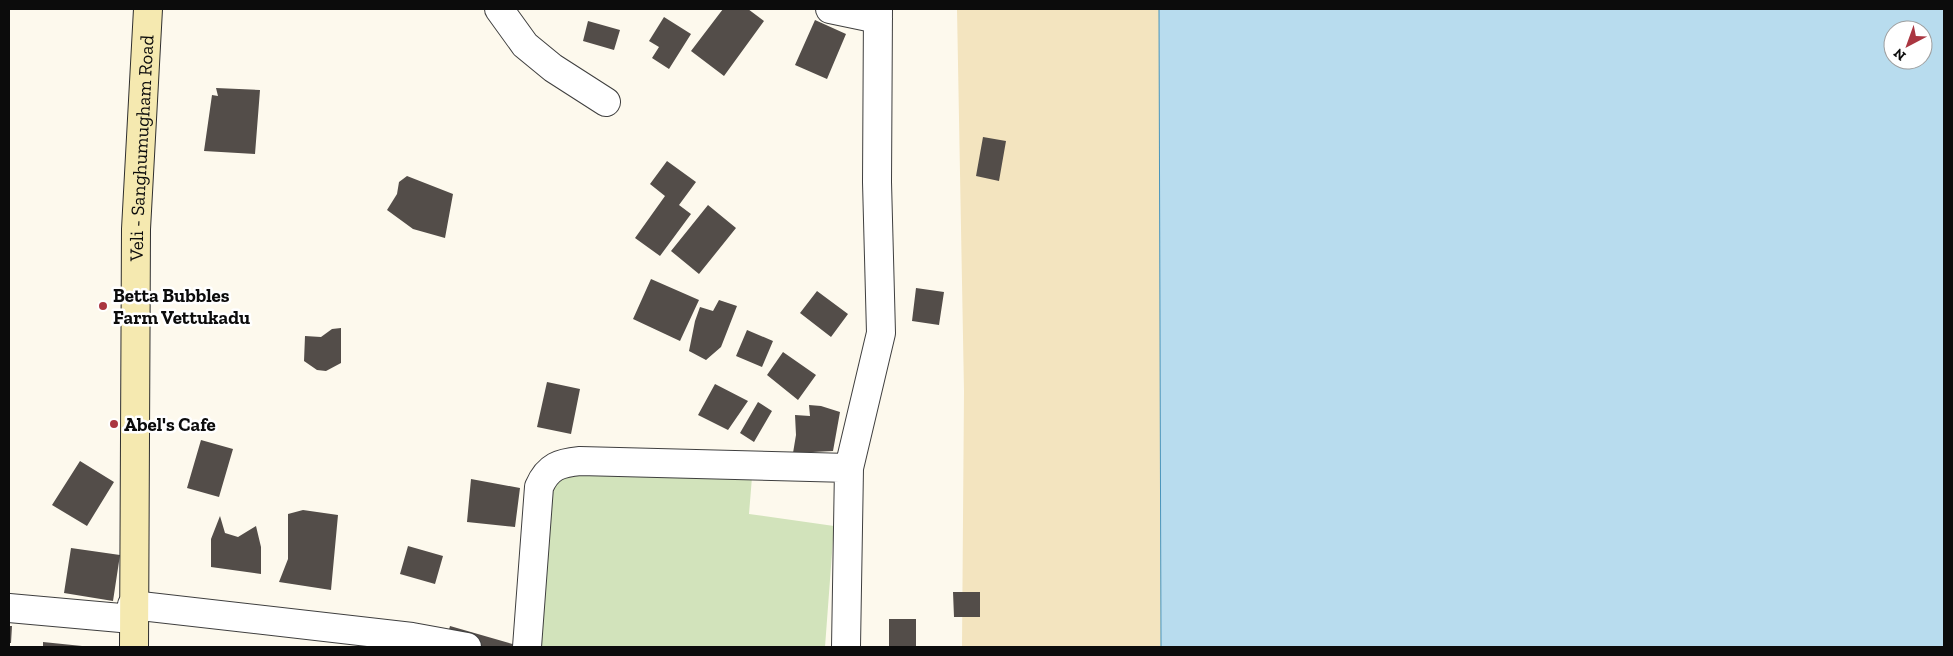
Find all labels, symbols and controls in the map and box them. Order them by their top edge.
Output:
north arrow [1883,20,1933,70]
street label: Veli - Sanghumugham Road [125,34,159,262]
text: N [1890,44,1909,64]
place label: Betta Bubbles Farm Vettukadu [113,284,250,329]
marker: Betta Bubbles Farm Vettukadu [97,300,109,312]
place label: Abel's Cafe [124,413,216,436]
marker: Abel's Cafe [108,418,120,430]

